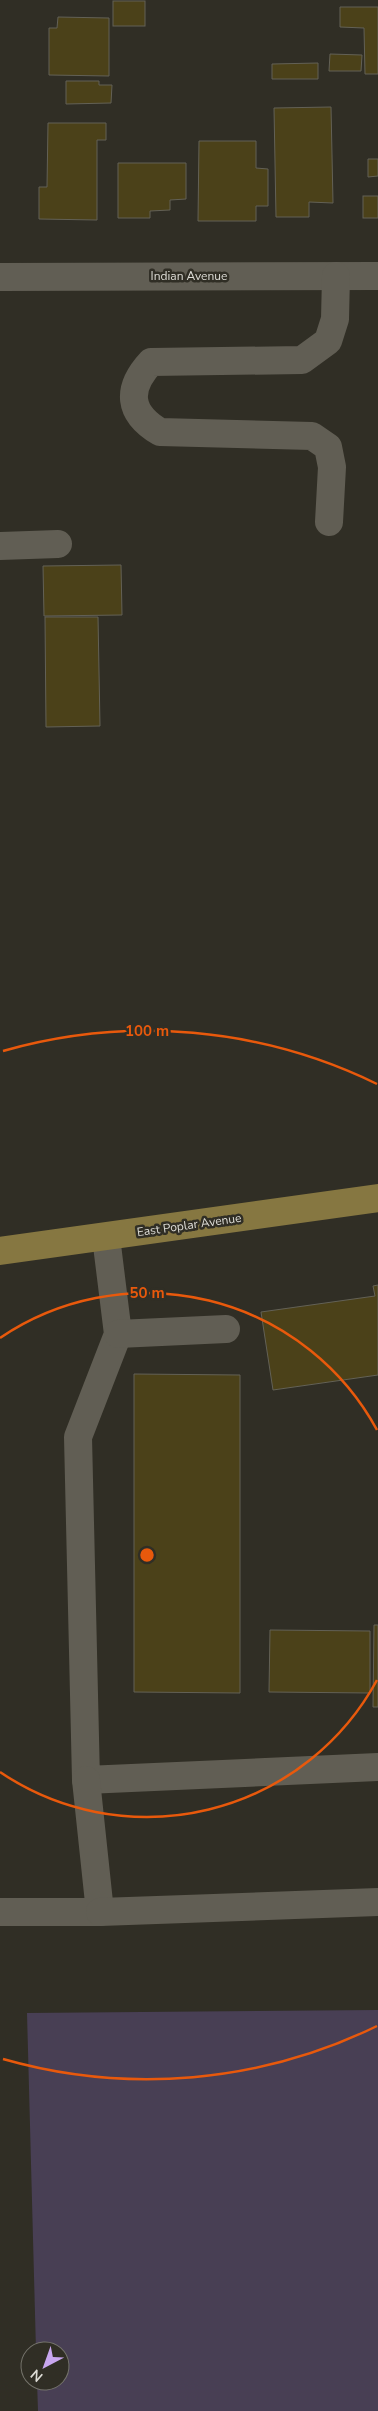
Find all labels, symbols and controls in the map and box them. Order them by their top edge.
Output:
street label: Indian Avenue [151,268,227,284]
text: 100 m [125,1021,169,1041]
street label: East Poplar Avenue [136,1210,242,1240]
text: 50 m [129,1283,165,1303]
centre of rings [138,1546,156,1564]
north arrow [20,2341,70,2391]
text: N [27,2365,47,2386]

